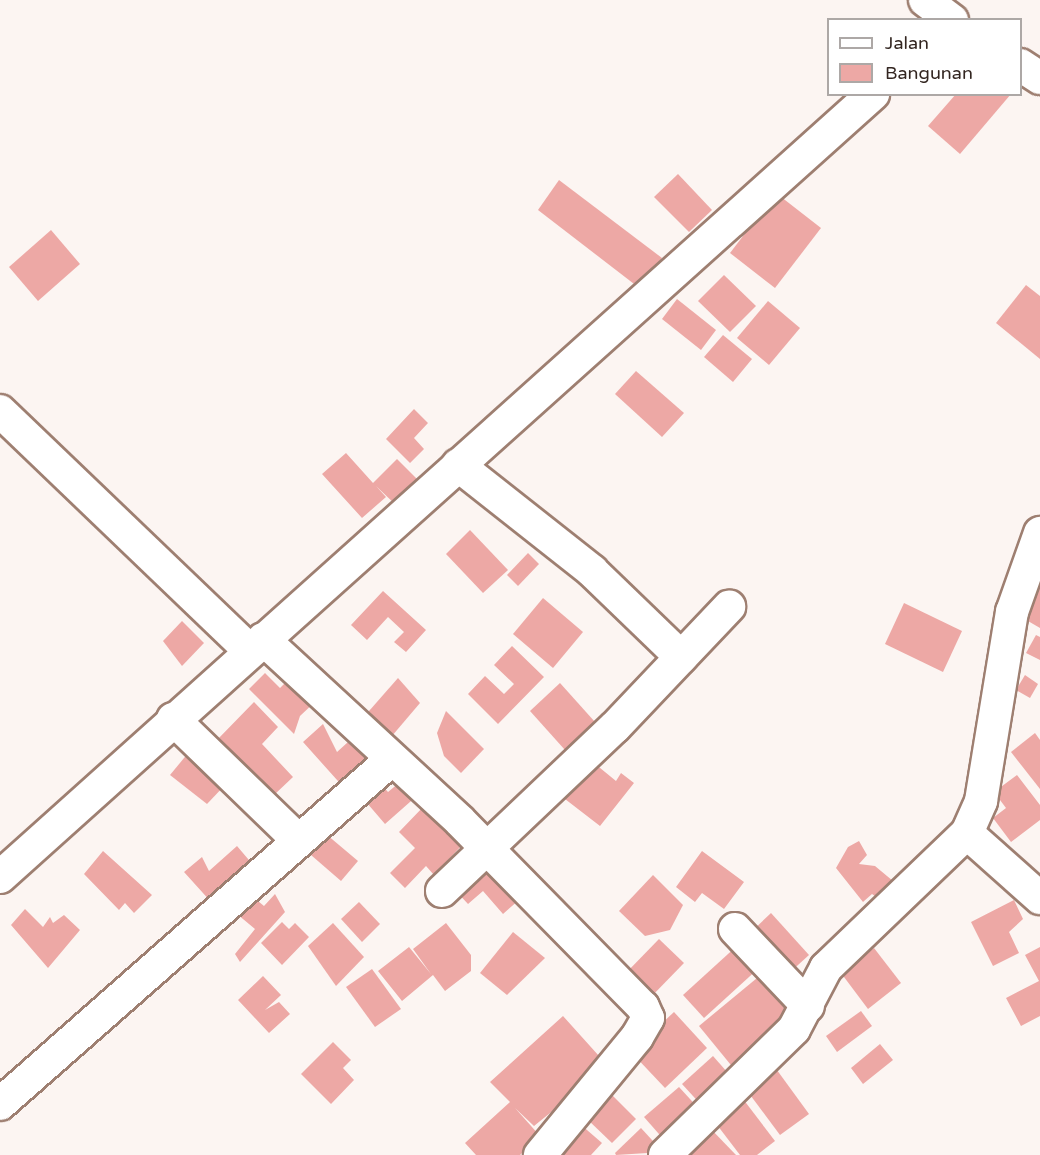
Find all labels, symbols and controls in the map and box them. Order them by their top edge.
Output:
legend [827,18,1022,96]
text: Jalan [885,32,929,54]
text: Bangunan [885,62,973,84]

